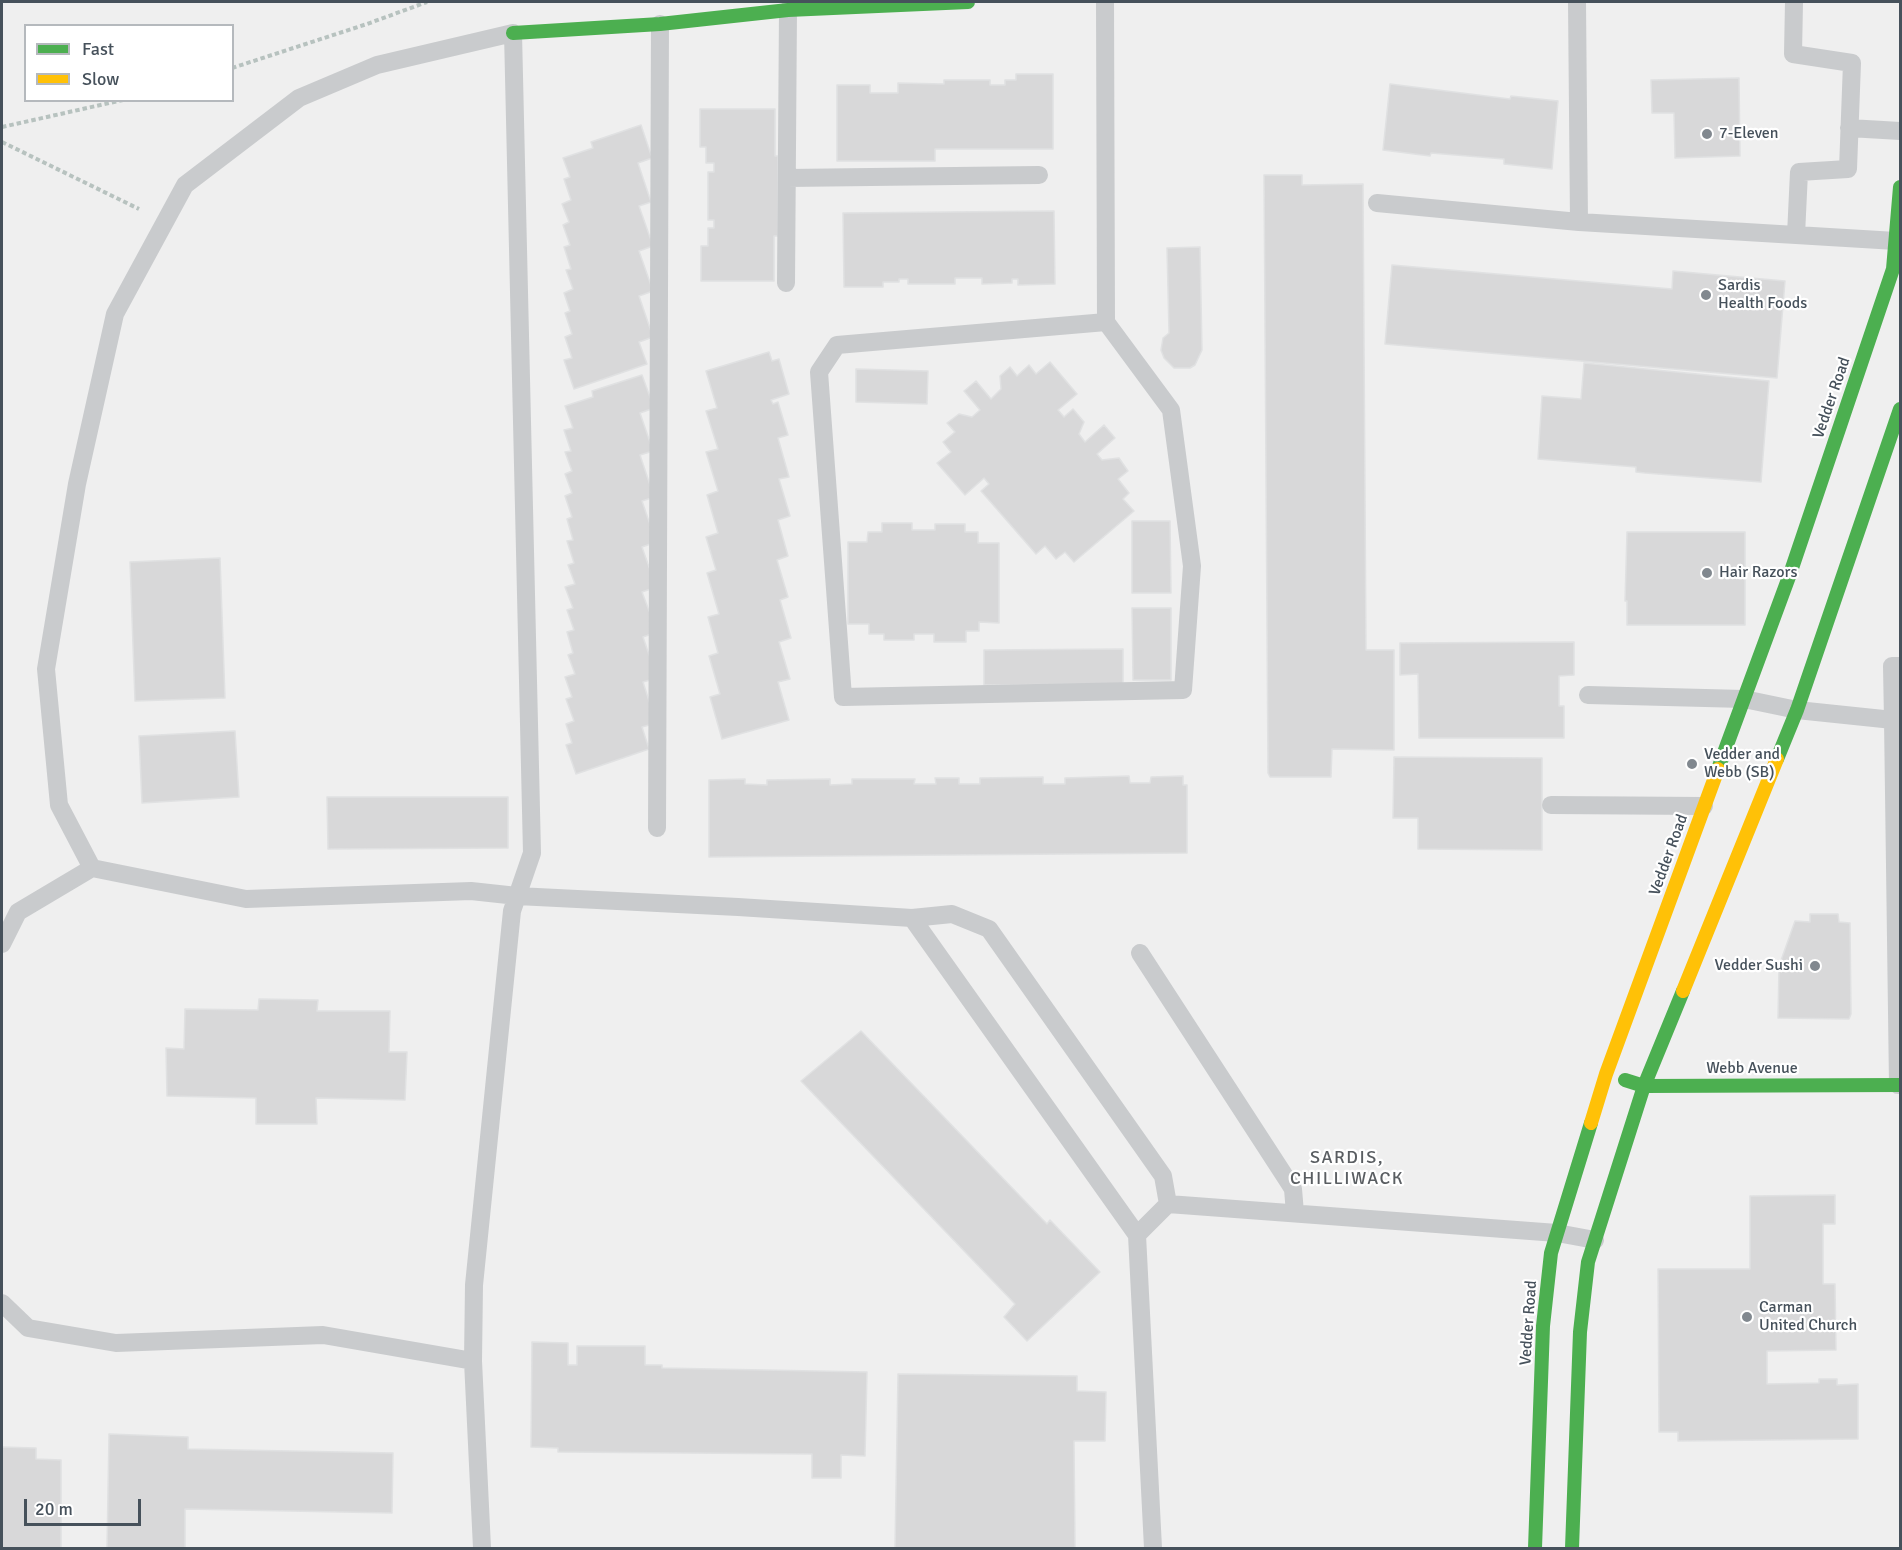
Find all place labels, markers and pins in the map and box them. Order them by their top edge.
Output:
place label: 7-Eleven [1719,124,1778,144]
marker: 7-Eleven [1700,127,1714,141]
place label: Sardis Health Foods [1718,276,1807,314]
marker: Sardis Health Foods [1699,288,1713,302]
place label: Hair Razors [1719,563,1797,583]
marker: Hair Razors [1700,566,1714,580]
place label: Vedder and Webb (SB) [1704,745,1780,783]
marker: Vedder and Webb (SB) [1685,757,1699,771]
place label: Vedder Sushi [1715,956,1803,976]
marker: Vedder Sushi [1808,959,1822,973]
place label: Carman United Church [1759,1298,1857,1336]
marker: Carman United Church [1740,1310,1754,1324]

